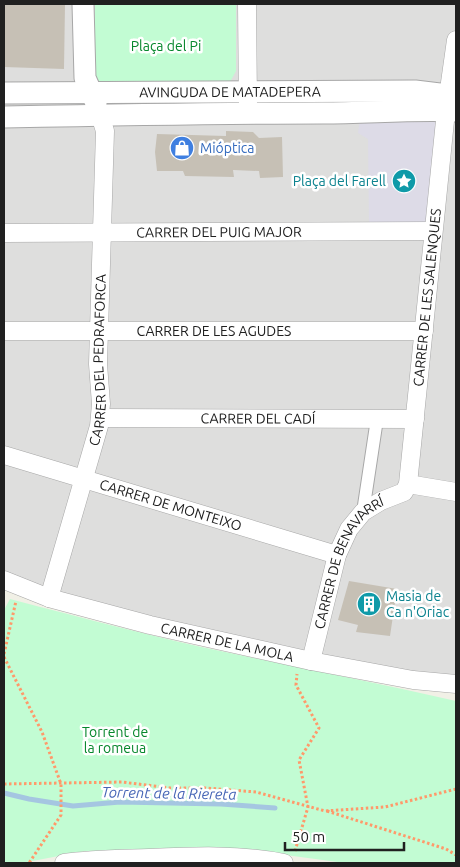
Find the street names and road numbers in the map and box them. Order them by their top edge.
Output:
street label: AVINGUDA DE MATADEPERA [139,83,321,100]
street label: CARRER DE LES SALENQUES [410,208,444,387]
street label: CARRER DEL PUIG MAJOR [136,224,302,240]
street label: CARRER DEL PEDRAFORCA [86,274,109,448]
street label: CARRER DE LES AGUDES [137,323,291,339]
street label: CARRER DEL CADÍ [200,410,316,427]
street label: CARRER DE MONTEIXO [98,476,244,534]
street label: CARRER DE BENAVARRÍ [311,492,386,631]
street label: CARRER DE LA MOLA [159,620,295,665]

